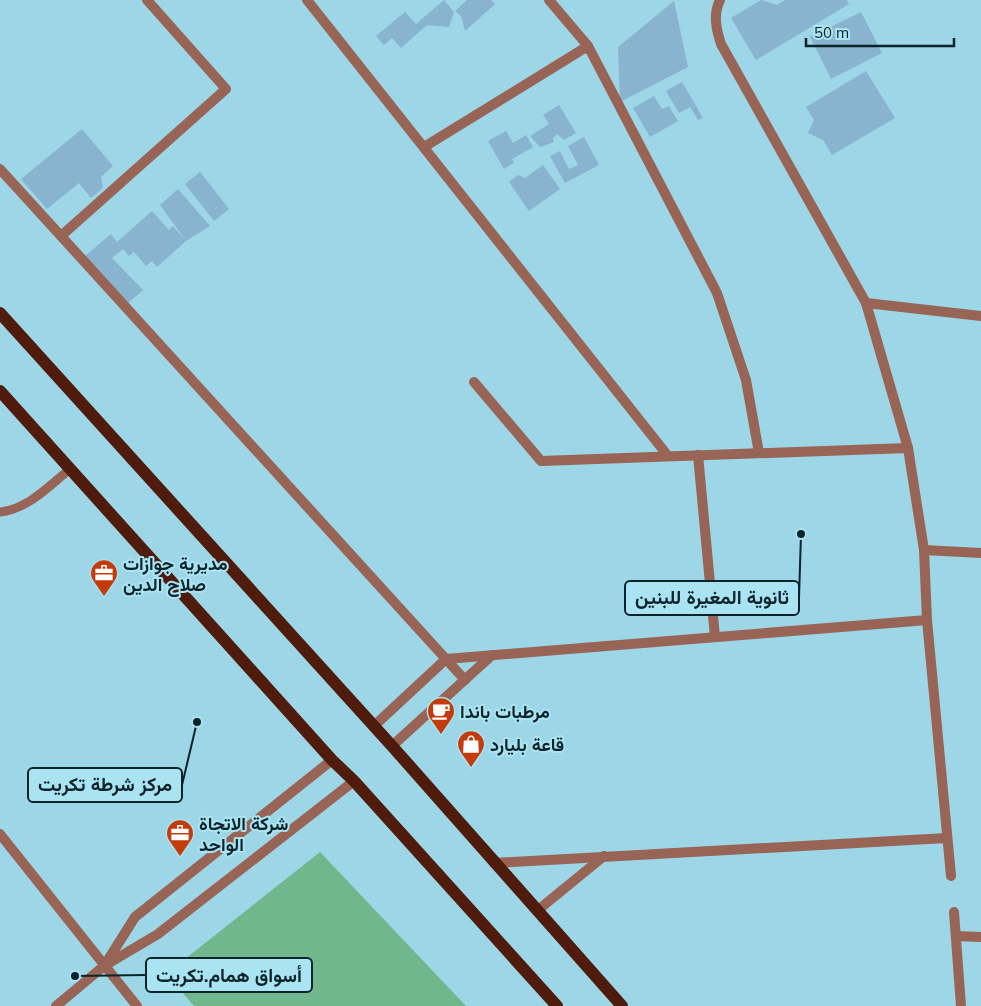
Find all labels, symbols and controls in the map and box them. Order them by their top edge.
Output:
scale bar [806,15,954,47]
text: 50 m [814,23,849,42]
place label: مديرية جوازات صلاح الدين [123,552,228,597]
office icon: مديرية جوازات صلاح الدين [89,558,119,597]
callout: ثانوية المغيرة للبنين [625,581,799,615]
text: ثانوية المغيرة للبنين [635,585,789,610]
cafe icon: مرطبات باندا [426,696,456,735]
place label: مرطبات باندا [460,700,550,723]
shop icon: قاعة بليارد [456,729,486,768]
place label: قاعة بليارد [490,733,564,756]
callout: مركز شرطة تكريت [28,768,182,802]
text: مركز شرطة تكريت [38,772,172,797]
place label: شركة الاتجاة الواحد [199,812,288,856]
office icon: شركة الاتجاة الواحد [165,818,195,857]
callout: أسواق همام.تكريت [146,958,312,992]
text: أسواق همام.تكريت [156,963,302,988]

